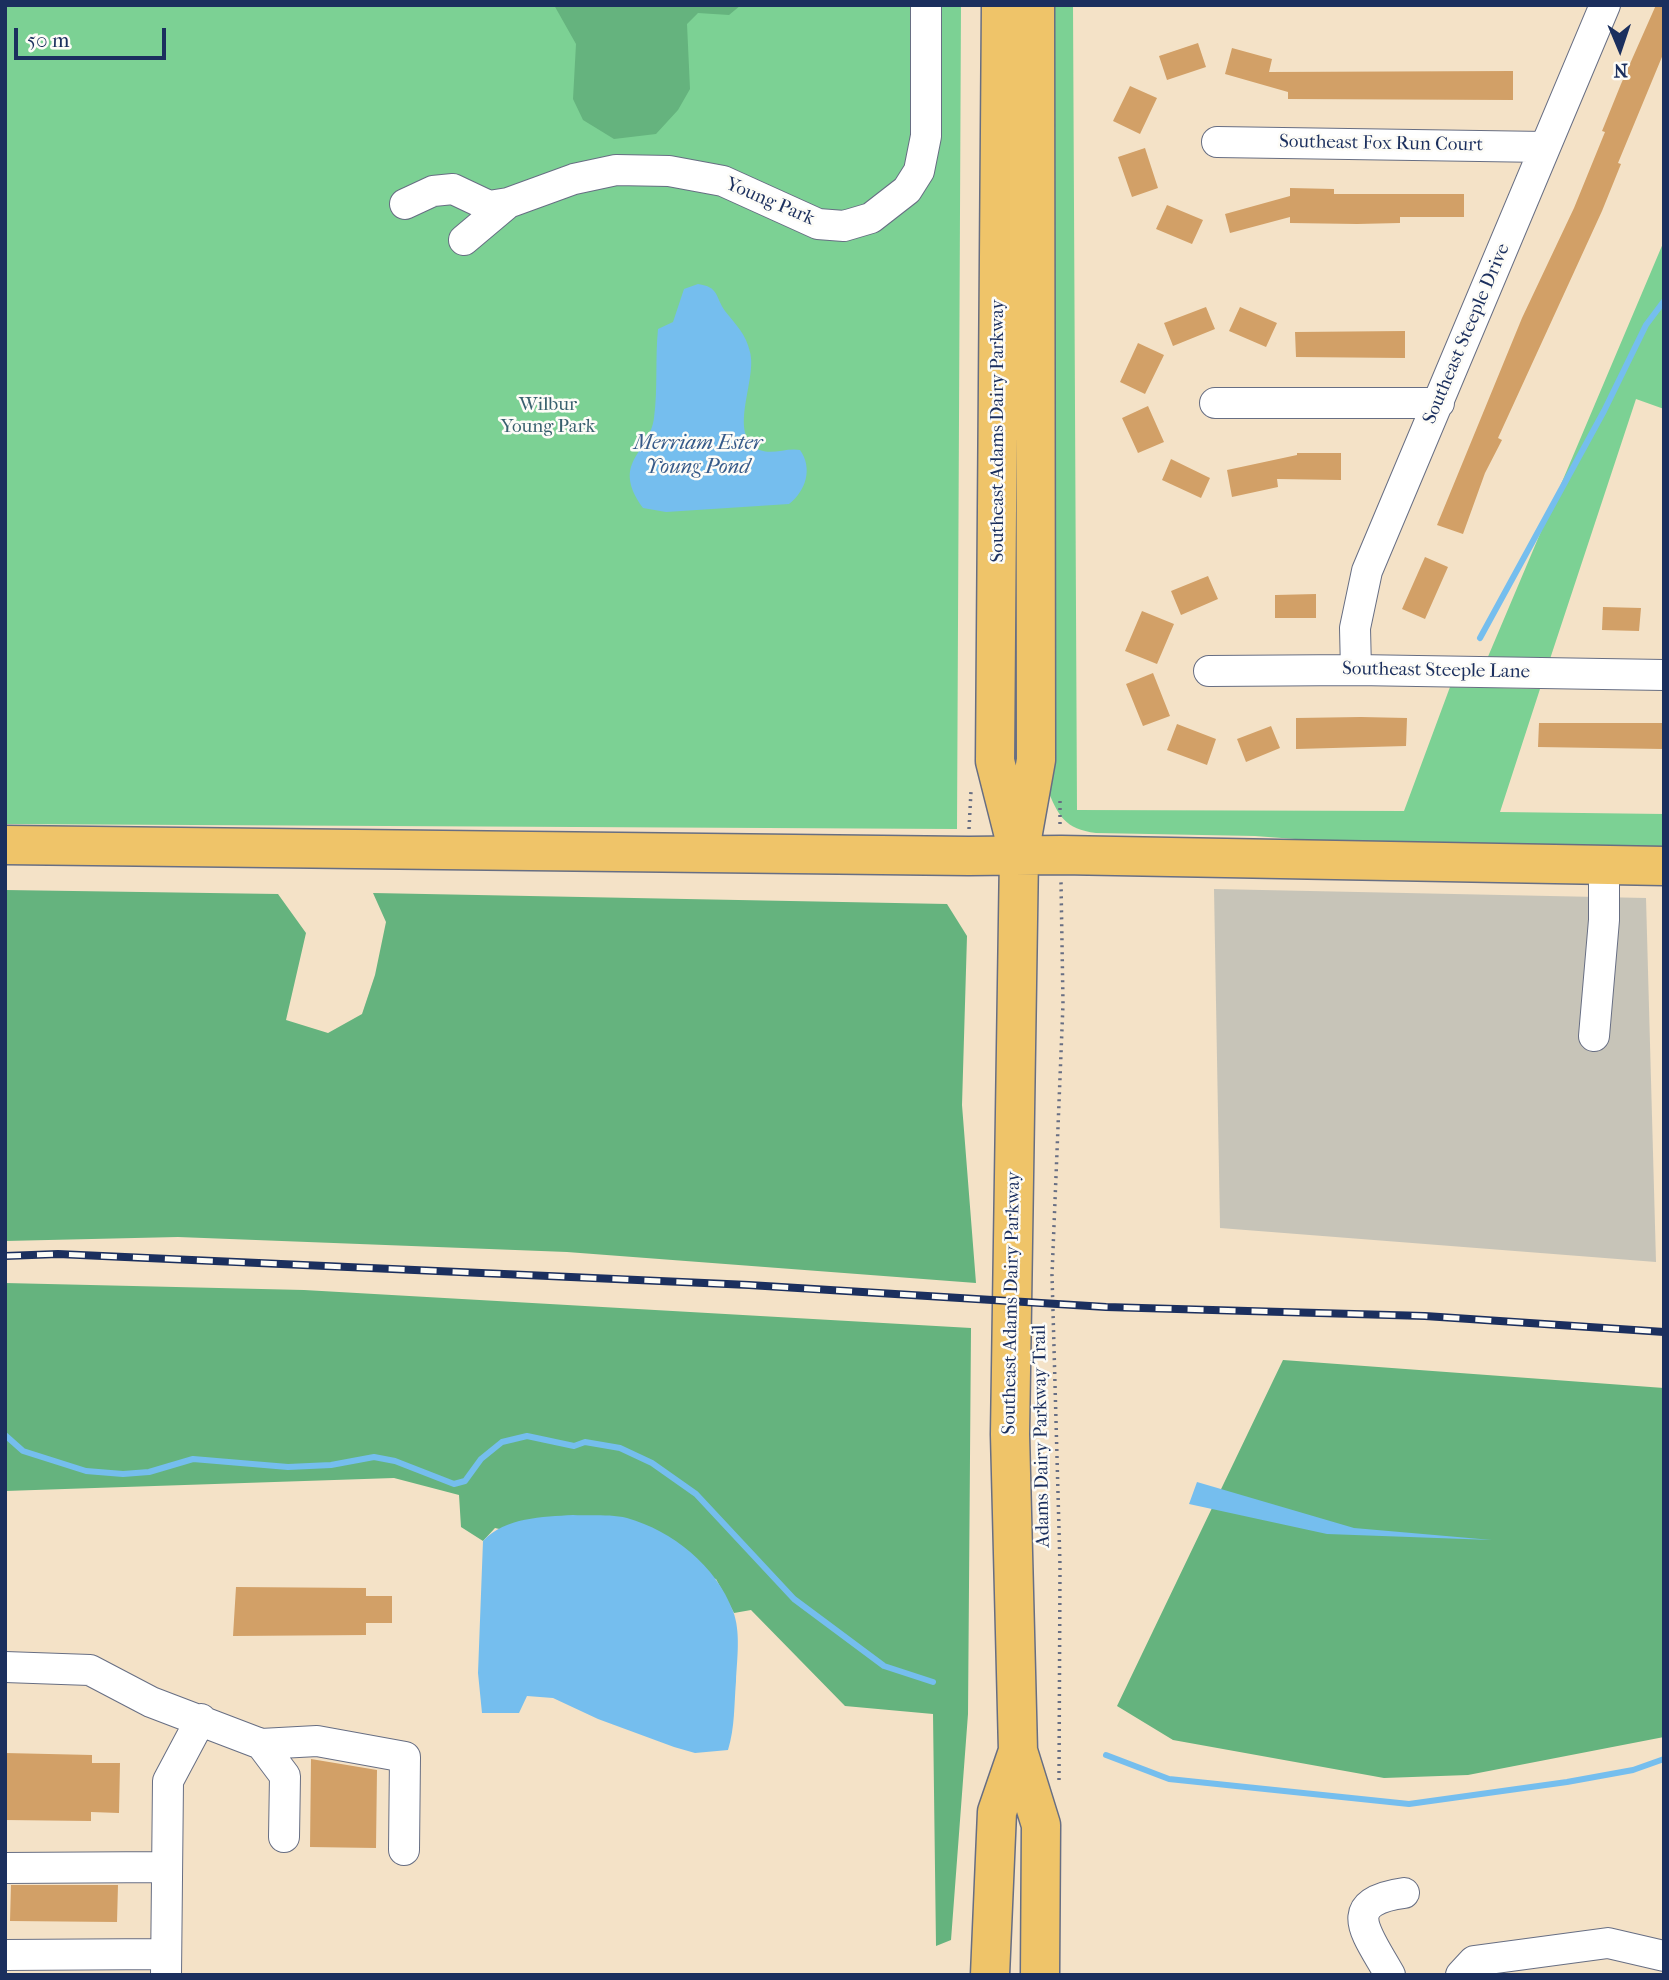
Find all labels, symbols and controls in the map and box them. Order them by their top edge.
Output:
scale bar [18,14,170,58]
north arrow [1585,14,1655,84]
text: 50 m [27,28,70,52]
text: N [1613,59,1628,81]
street label: Southeast Fox Run Court [1279,131,1483,157]
street label: Young Park [722,173,818,231]
street label: Southeast Steeple Drive [1419,240,1515,428]
street label: Southeast Adams Dairy Parkway [987,299,1009,563]
park label: Wilbur Young Park [501,394,595,438]
water label: Merriam Ester Young Pond [634,431,762,481]
street label: Southeast Steeple Lane [1342,658,1530,684]
street label: Southeast Adams Dairy Parkway [998,1171,1026,1435]
street label: Adams Dairy Parkway Trail [1029,1324,1055,1548]

